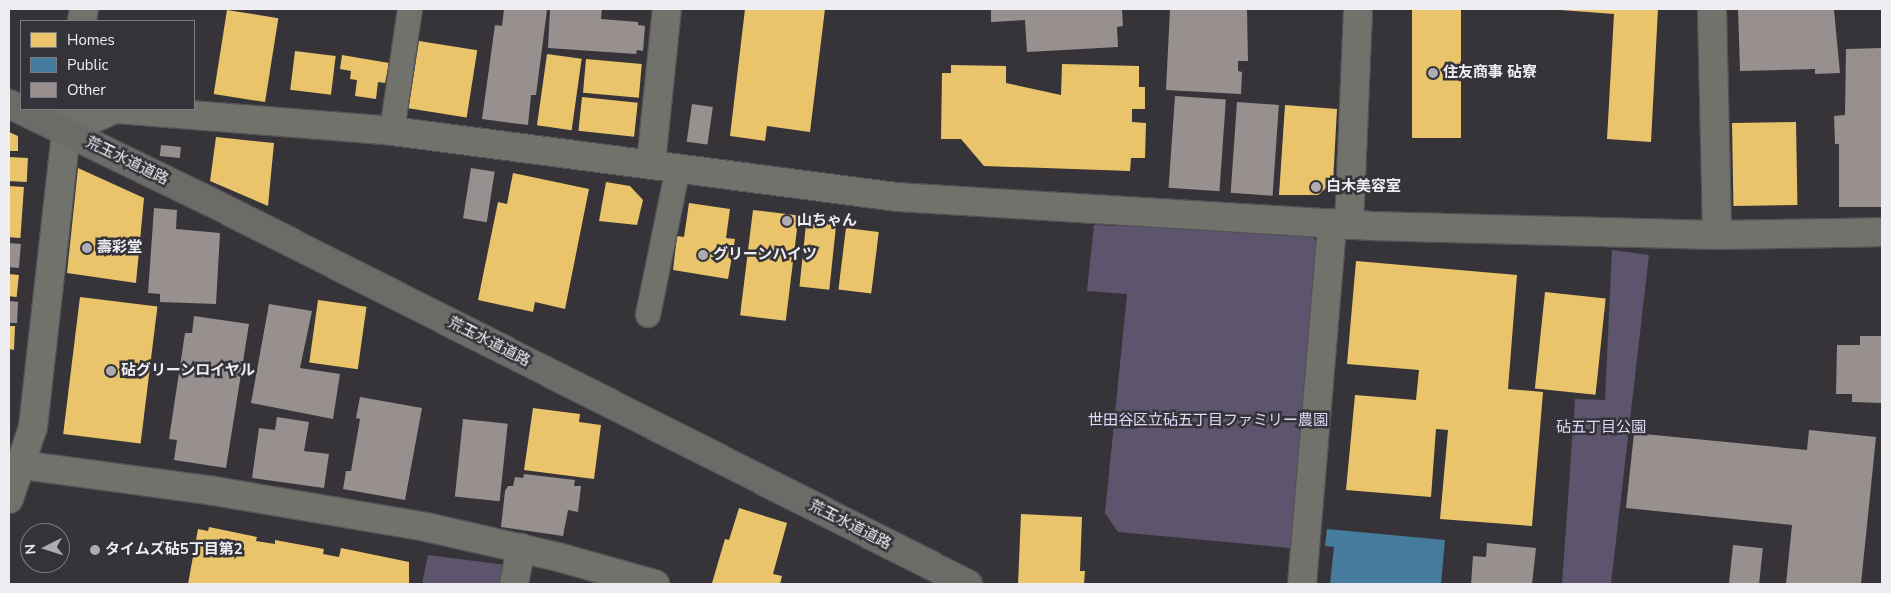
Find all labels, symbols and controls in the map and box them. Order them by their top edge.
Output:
legend [20,20,195,110]
text: Homes [67,30,115,50]
text: Public [67,55,108,75]
place label: 住友商事 砧寮 [1443,64,1537,82]
marker: 住友商事 砧寮 [1427,67,1439,79]
text: Other [67,80,106,100]
street label: 荒玉水道道路 [83,133,171,189]
place label: 白木美容室 [1326,178,1401,196]
marker: 白木美容室 [1310,181,1322,193]
place label: 山ちゃん [797,212,857,230]
marker: 山ちゃん [781,215,793,227]
place label: 壽彩堂 [97,239,142,257]
marker: 壽彩堂 [81,242,93,254]
place label: グリーンハイツ [713,246,818,264]
marker: グリーンハイツ [697,249,709,261]
street label: 荒玉水道道路 [445,314,533,370]
place label: 砧グリーンロイヤル [121,362,256,380]
marker: 砧グリーンロイヤル [105,365,117,377]
park label: 世田谷区立砧五丁目ファミリー農園 [1088,412,1328,430]
park label: 砧五丁目公園 [1556,419,1646,437]
street label: 荒玉水道道路 [806,497,894,553]
north arrow [20,523,70,573]
place label: タイムズ砧5丁目第2 [105,541,243,559]
text: N [21,543,40,555]
marker: タイムズ砧5丁目第2 [89,544,101,556]

